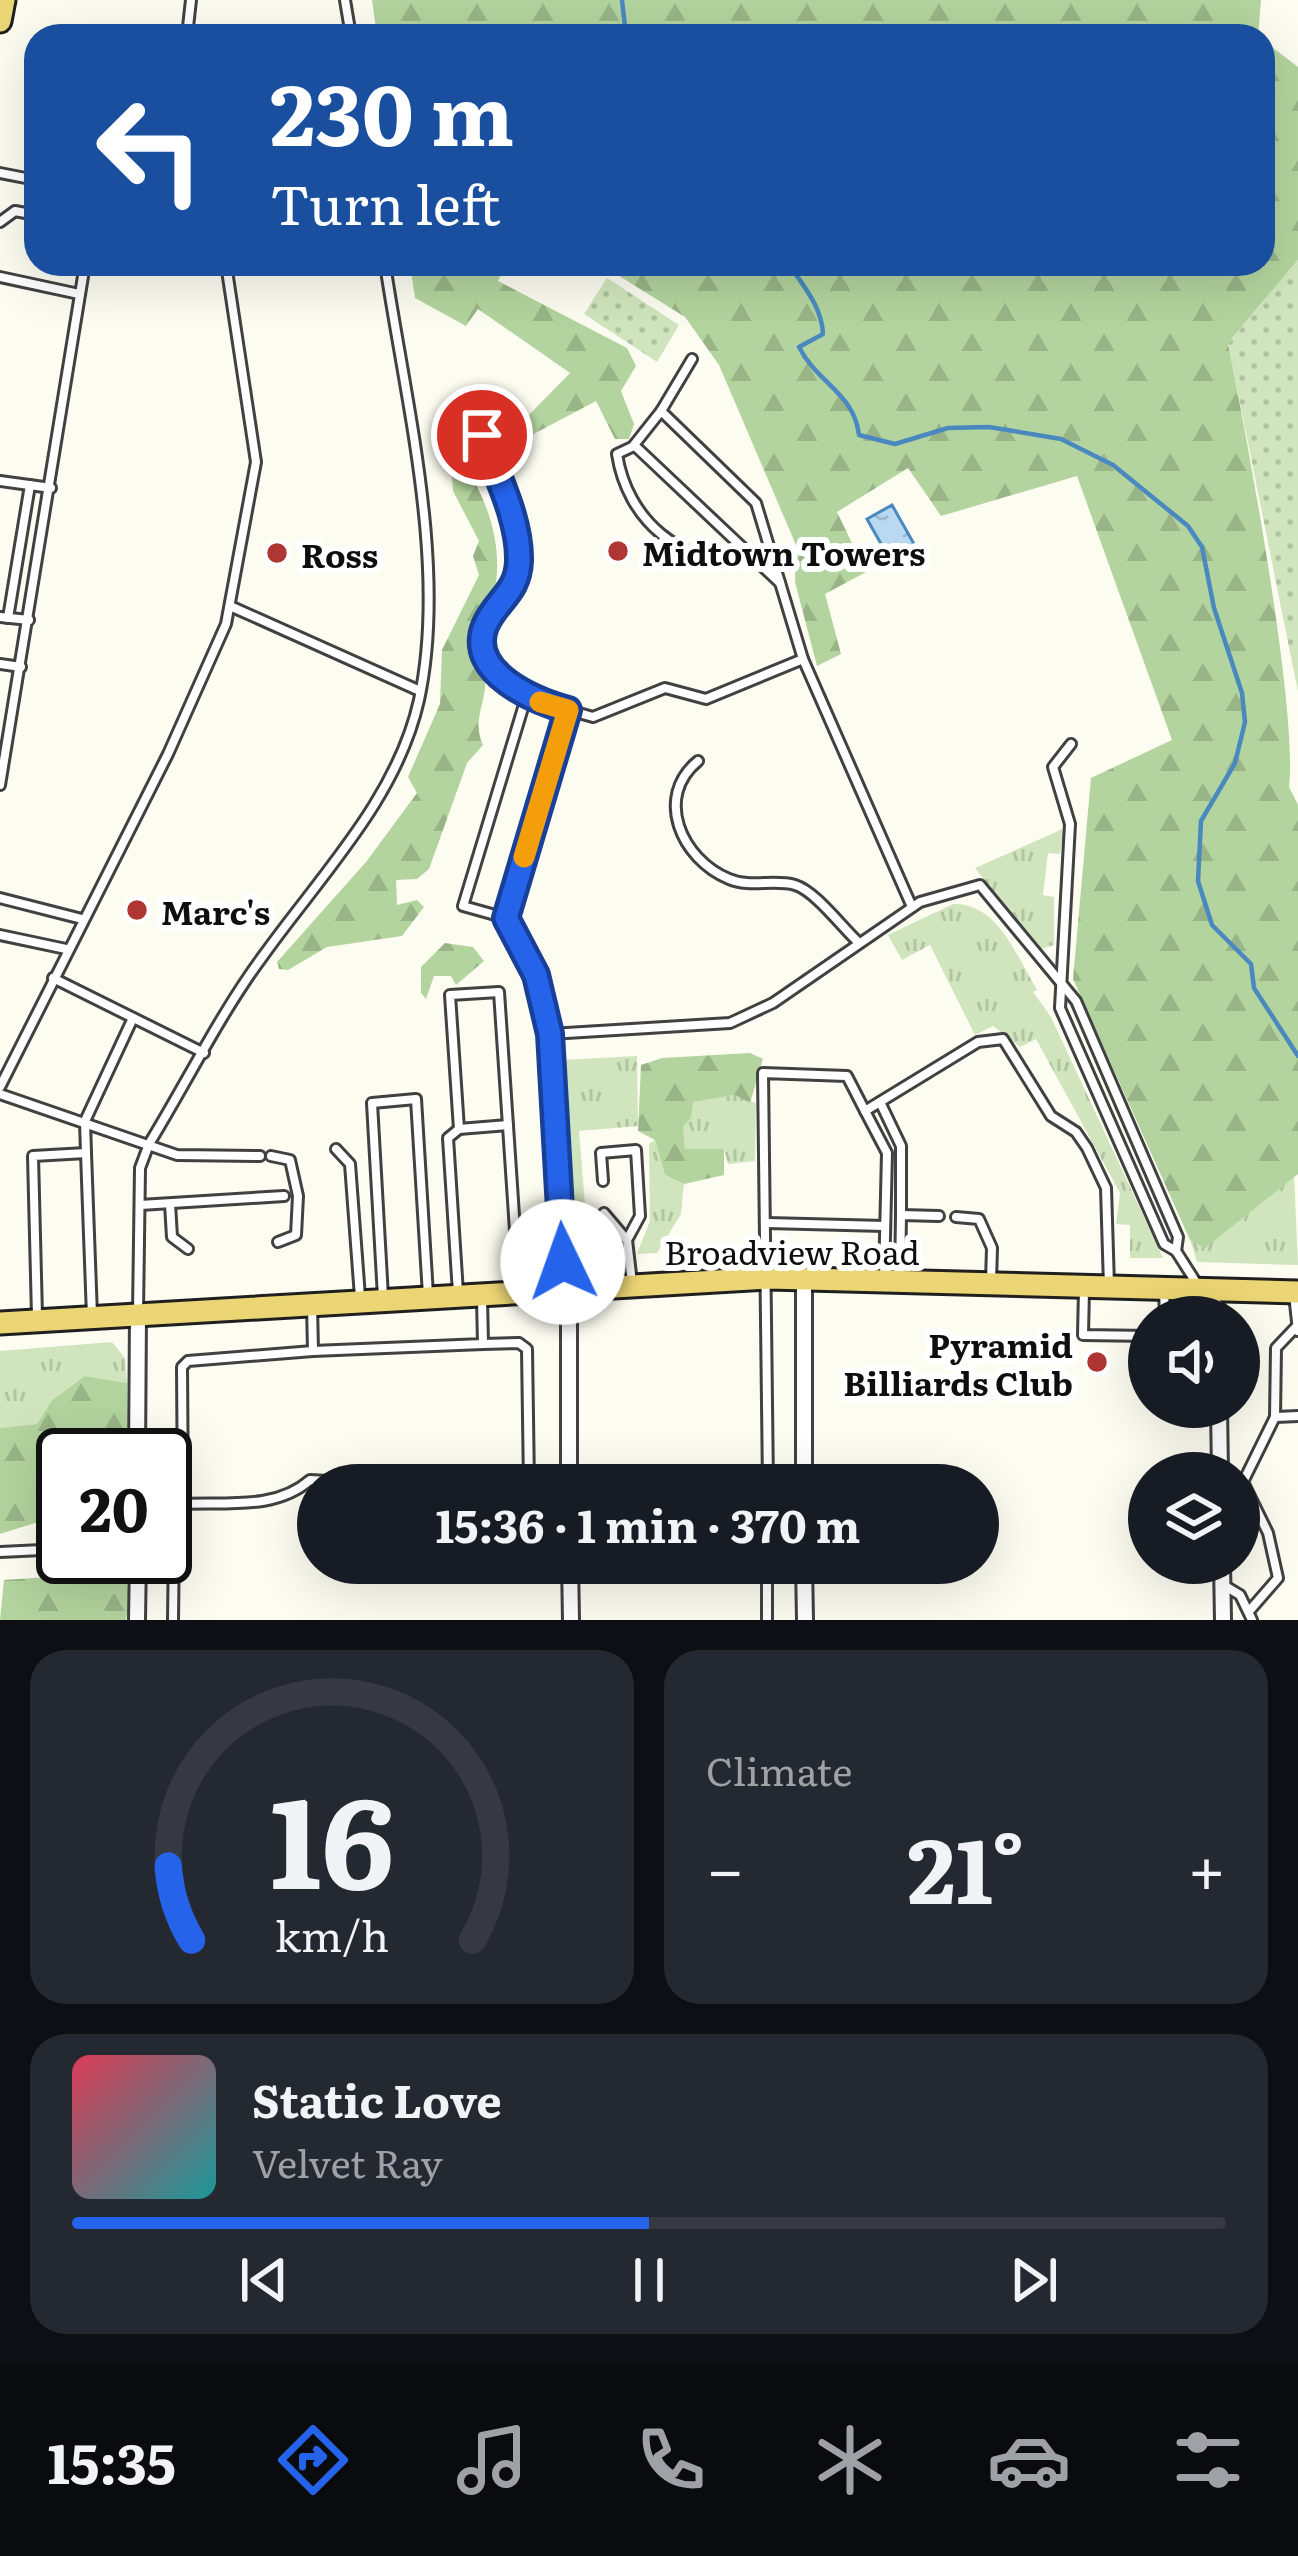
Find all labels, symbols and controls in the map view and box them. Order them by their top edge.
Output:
text: 230 m [270,47,514,172]
icon: left [72,72,228,228]
text: Turn left [270,161,501,242]
pin [431,384,533,486]
icon: arrive [449,402,515,468]
place label: Midtown Towers [642,527,926,576]
place label: Ross [301,529,378,578]
marker: Midtown Towers [605,538,631,564]
marker: Ross [264,540,290,566]
place label: Marc's [161,886,270,935]
marker: Marc's [124,897,150,923]
position arrow [500,1199,626,1325]
street label: Broadview Road [664,1226,920,1275]
map controls [1128,1296,1260,1584]
button: sound [1128,1296,1260,1428]
place label: Pyramid Billiards Club [843,1319,1073,1406]
marker: Pyramid Billiards Club [1084,1349,1110,1375]
speed limit sign: 20 [36,1428,192,1584]
button: layers [1128,1452,1260,1584]
text: 15:36 · 1 min · 370 m [435,1490,861,1557]
text: Climate [706,1740,852,1798]
text: 16 [270,1742,394,1927]
text: 21° [907,1798,1025,1932]
text: − [706,1816,744,1914]
text: + [1188,1816,1226,1914]
text: km/h [275,1902,389,1965]
text: Static Love [252,2065,502,2132]
text: Velvet Ray [252,2132,443,2190]
icon: previous [231,2247,297,2313]
icon: pause [616,2247,682,2313]
icon: next [1001,2247,1067,2313]
icon: directions [271,2418,355,2502]
icon: music [450,2418,534,2502]
icon: phone [629,2418,713,2502]
icon: climate [808,2418,892,2502]
icon: car [987,2418,1071,2502]
icon: filters [1166,2418,1250,2502]
text: 15:35 [48,2420,176,2501]

